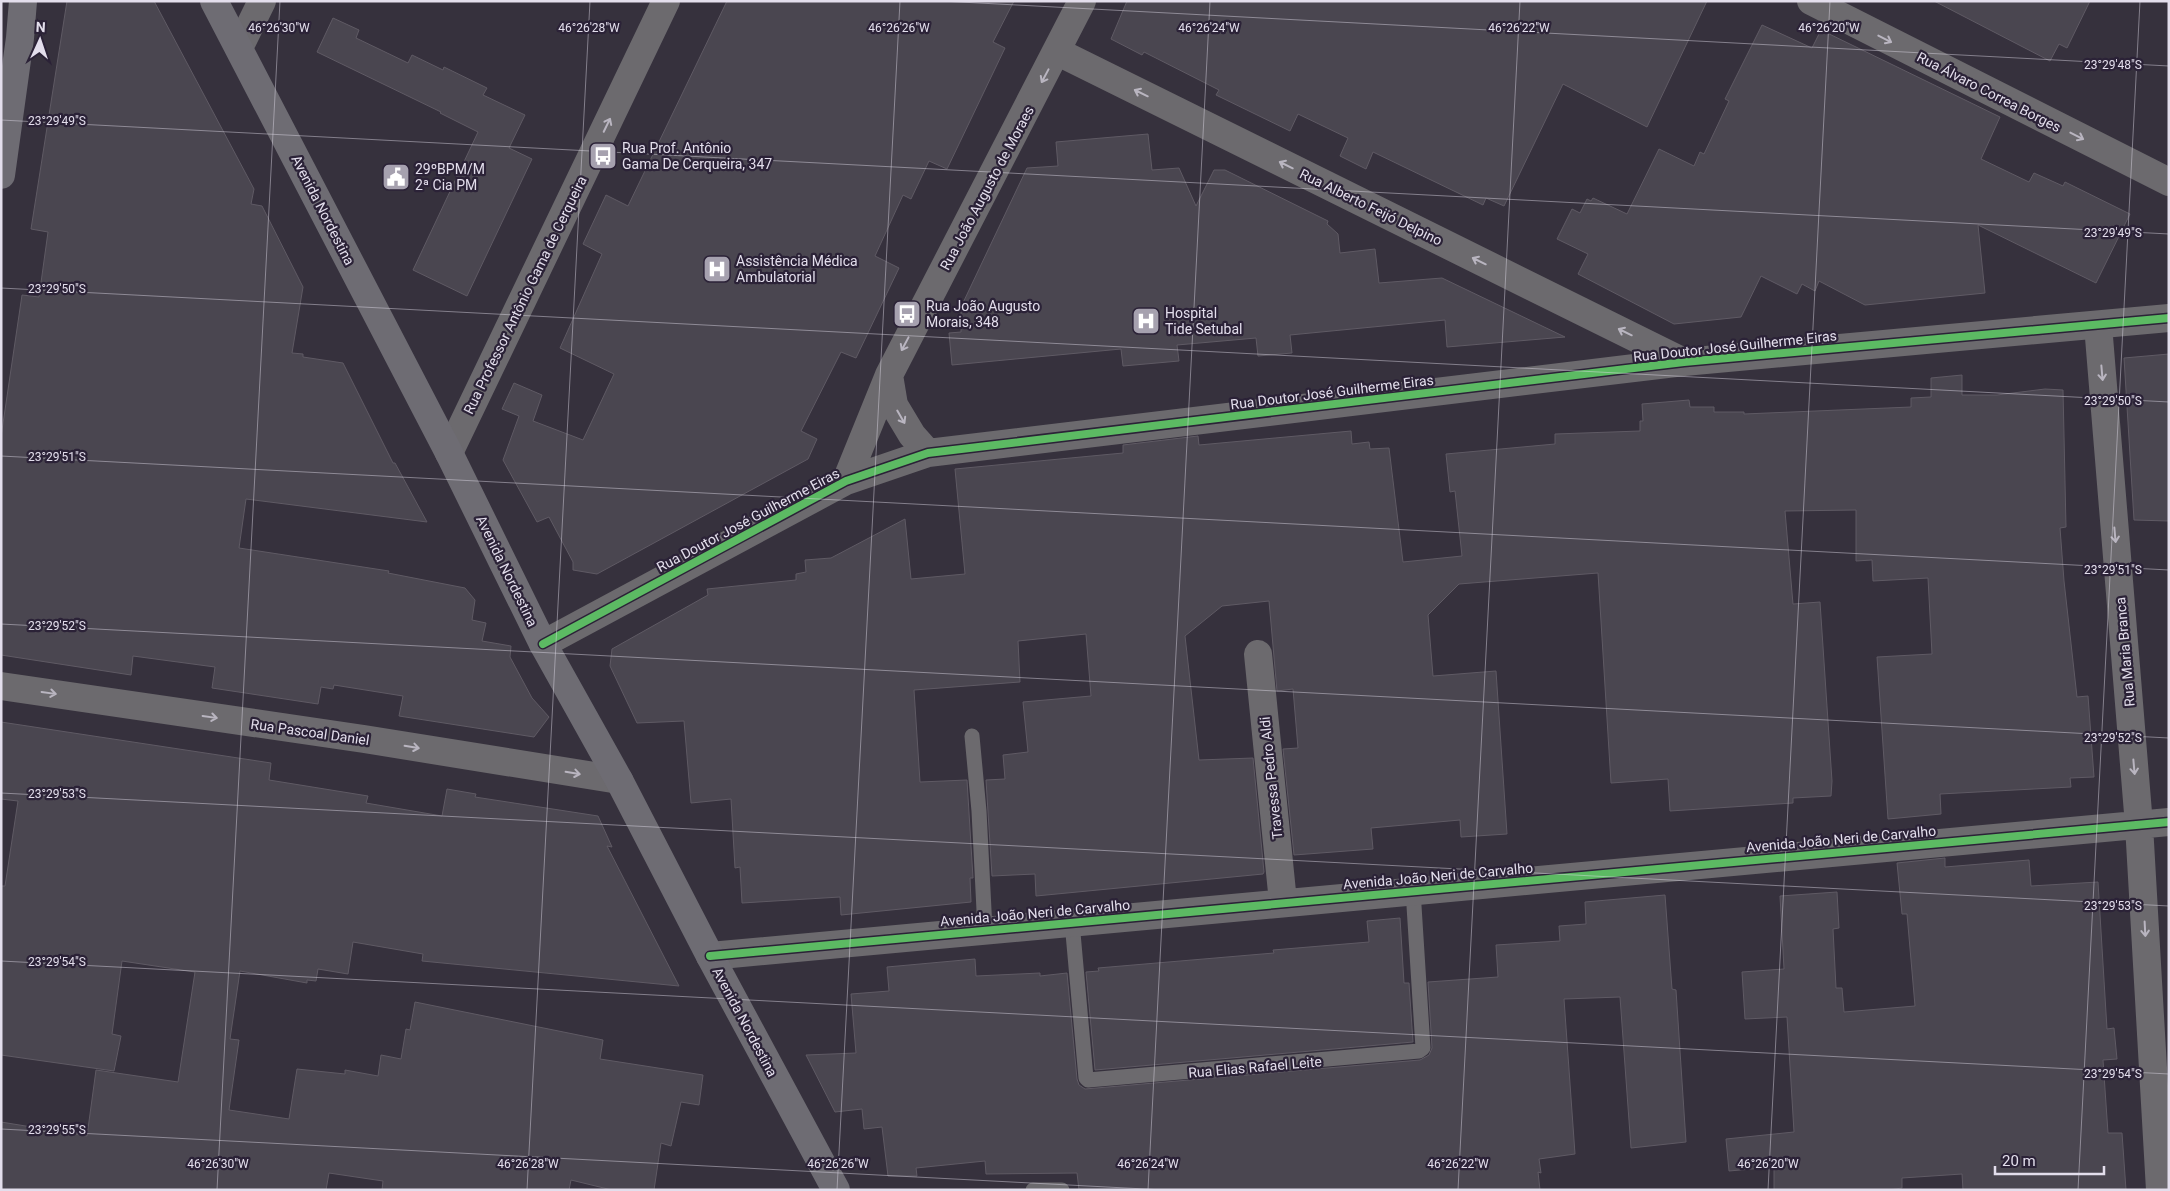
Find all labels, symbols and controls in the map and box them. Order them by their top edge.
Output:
north arrow [15,15,65,65]
text: N [35,19,46,35]
text: 46°26'30"W [248,21,310,35]
text: 46°26'28"W [558,21,620,35]
text: 46°26'26"W [868,21,930,35]
text: 46°26'24"W [1178,21,1240,35]
text: 46°26'22"W [1488,21,1550,35]
text: 46°26'20"W [1798,21,1860,35]
one-way arrow [1877,35,1892,44]
street label: Rua Álvaro Correa Borges [1914,48,2064,135]
text: 23°29'48"S [2084,58,2142,72]
one-way arrow [1040,68,1049,83]
one-way arrow [1134,88,1149,98]
street label: Rua João Augusto de Moraes [937,103,1037,273]
text: 23°29'49"S [28,114,86,128]
one-way arrow [603,118,612,133]
one-way arrow [2069,132,2084,142]
place label: Rua Prof. Antônio Gama De Cerqueira, 347 [622,140,772,172]
bus stop icon: Rua Prof. Antônio Gama De Cerqueira, 347 [588,141,618,171]
street label: Avenida Nordestina [288,152,358,268]
one-way arrow [1279,160,1294,170]
place label: 29ºBPM/M 2ª Cia PM [415,161,485,193]
public building icon: 29ºBPM/M 2ª Cia PM [381,162,411,192]
street label: Rua Alberto Feijó Delpino [1297,166,1445,248]
street label: Rua Professor Antônio Gama de Cerqueira [460,173,590,417]
text: 23°29'49"S [2084,226,2142,240]
place label: Assistência Médica Ambulatorial [736,253,858,285]
hospital icon: Assistência Médica Ambulatorial [702,254,732,284]
one-way arrow [1472,255,1487,265]
text: 23°29'50"S [28,282,86,296]
place label: Rua João Augusto Morais, 348 [926,298,1040,330]
bus stop icon: Rua João Augusto Morais, 348 [892,299,922,329]
place label: Hospital Tide Setubal [1165,305,1242,337]
hospital icon: Hospital Tide Setubal [1131,306,1161,336]
one-way arrow [1618,327,1633,337]
street label: Rua Doutor José Guilherme Eiras [1632,327,1838,365]
one-way arrow [900,337,910,352]
one-way arrow [2097,365,2107,381]
street label: Rua Doutor José Guilherme Eiras [1229,372,1435,412]
text: 23°29'50"S [2084,394,2142,408]
one-way arrow [897,410,907,424]
text: 23°29'51"S [28,450,86,464]
street label: Rua Doutor José Guilherme Eiras [654,465,842,575]
street label: Avenida Nordestina [473,513,541,629]
one-way arrow [2111,527,2120,543]
text: 23°29'51"S [2084,563,2142,577]
street label: Rua Maria Branca [2112,597,2138,707]
text: 23°29'52"S [28,619,86,633]
one-way arrow [41,689,57,699]
one-way arrow [202,712,218,722]
street label: Rua Pascoal Daniel [250,716,370,748]
street label: Travessa Pedro Aldi [1257,716,1285,840]
text: 23°29'52"S [2084,731,2142,745]
one-way arrow [404,742,420,752]
one-way arrow [2130,759,2139,775]
one-way arrow [564,768,580,778]
text: 23°29'53"S [28,787,86,801]
street label: Avenida João Neri de Carvalho [1745,823,1937,855]
street label: Avenida João Neri de Carvalho [1342,860,1534,892]
street label: Avenida João Neri de Carvalho [939,897,1131,929]
text: 23°29'53"S [2084,899,2142,913]
one-way arrow [2140,921,2149,937]
text: 23°29'54"S [28,955,86,969]
street label: Avenida Nordestina [709,965,781,1079]
street label: Rua Elias Rafael Leite [1188,1053,1322,1081]
text: 23°29'54"S [2084,1067,2142,1081]
text: 23°29'55"S [28,1123,86,1137]
scale bar [1995,1144,2104,1176]
text: 20 m [2002,1152,2036,1170]
text: 46°26'30"W [187,1157,249,1171]
text: 46°26'28"W [497,1157,559,1171]
text: 46°26'26"W [807,1157,869,1171]
text: 46°26'24"W [1117,1157,1179,1171]
text: 46°26'22"W [1427,1157,1489,1171]
text: 46°26'20"W [1737,1157,1799,1171]

